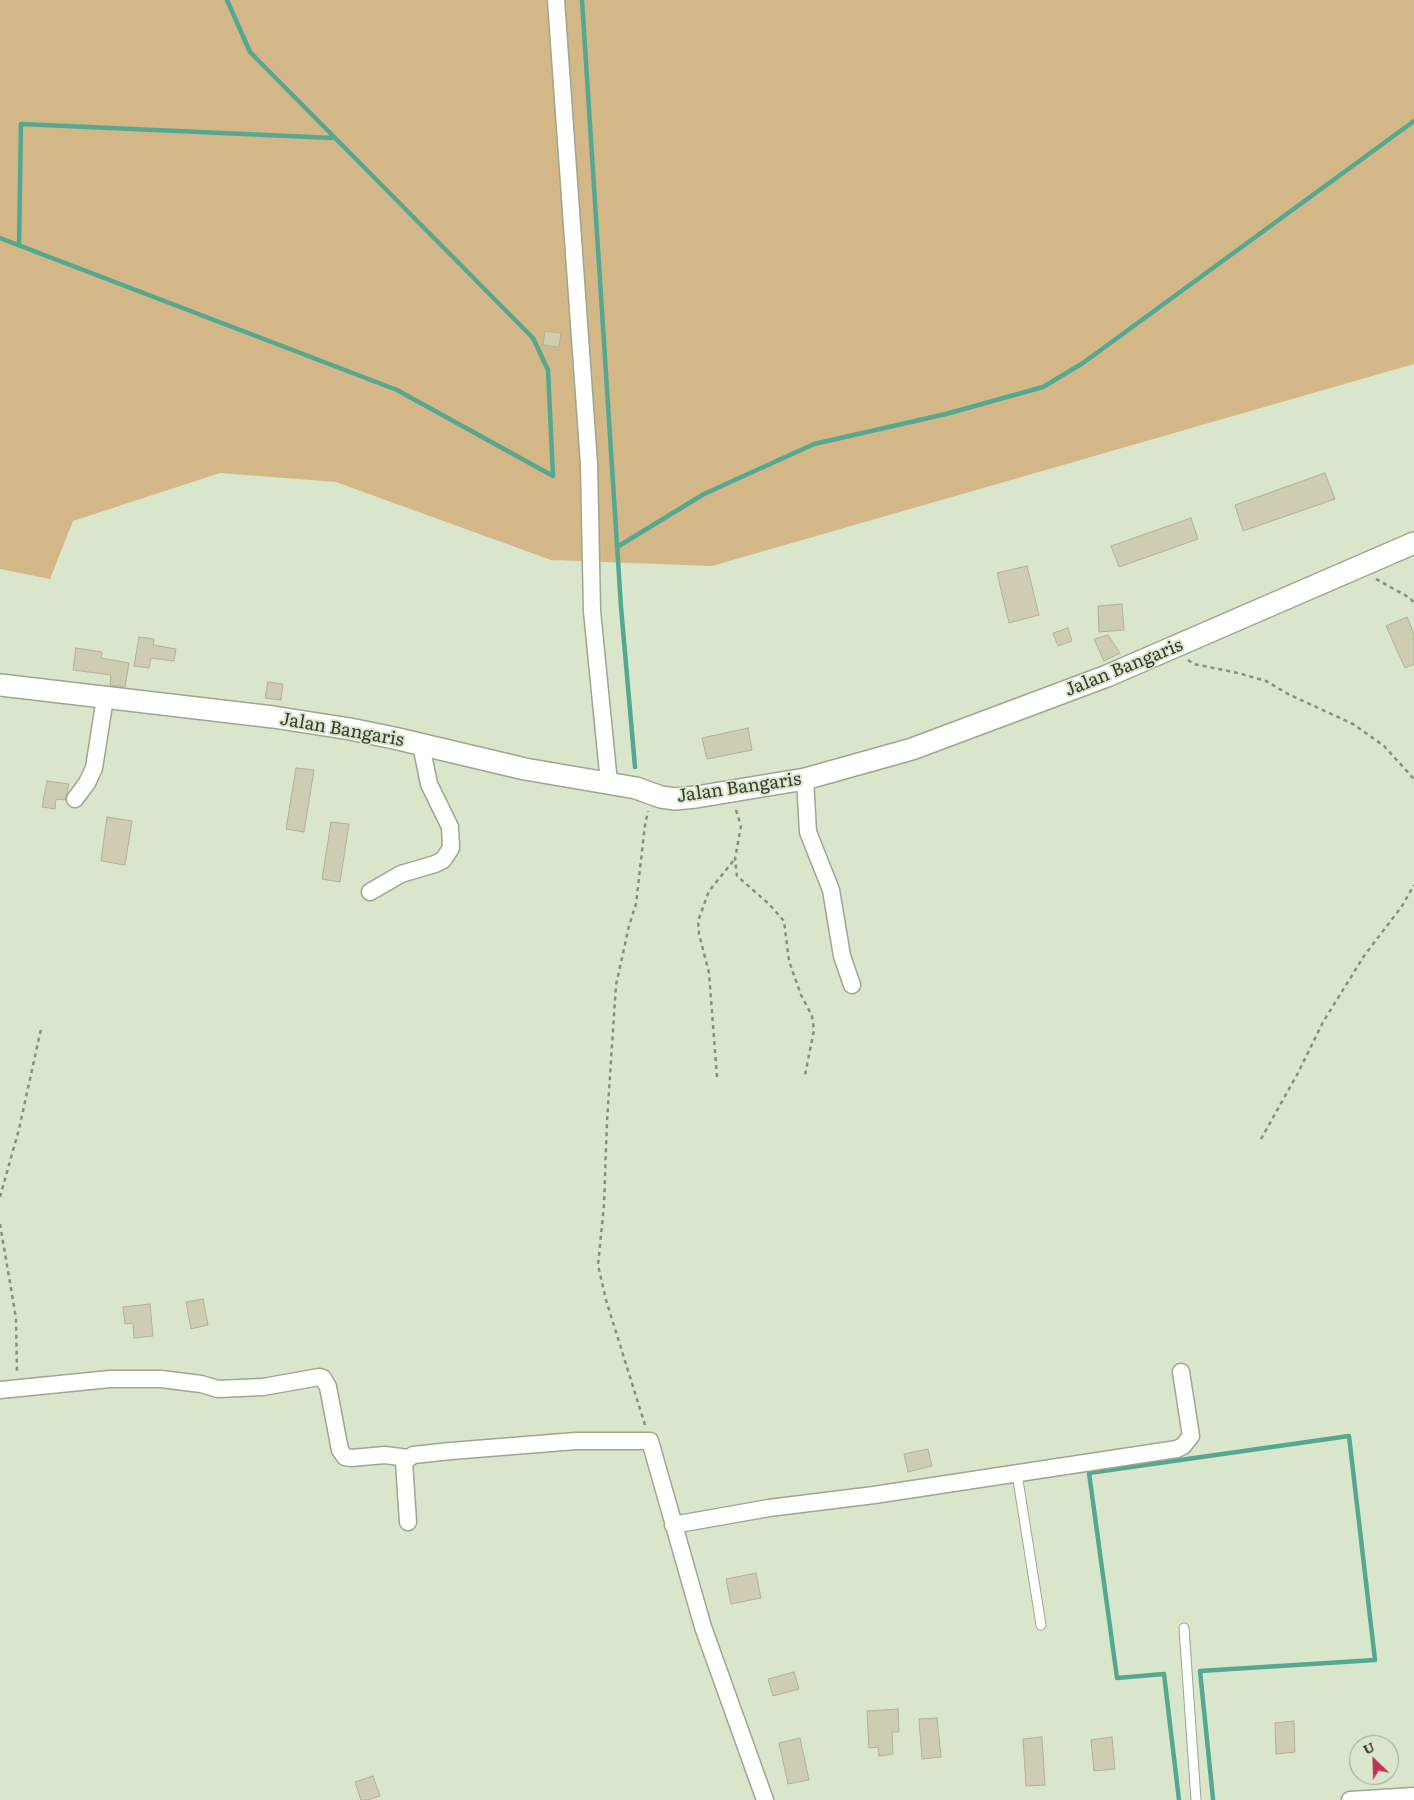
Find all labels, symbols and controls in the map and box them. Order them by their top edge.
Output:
street label: Jalan Bangaris [1062,634,1186,702]
street label: Jalan Bangaris [278,708,406,752]
street label: Jalan Bangaris [675,769,803,807]
north arrow [1349,1735,1399,1785]
text: U [1359,1736,1377,1759]

